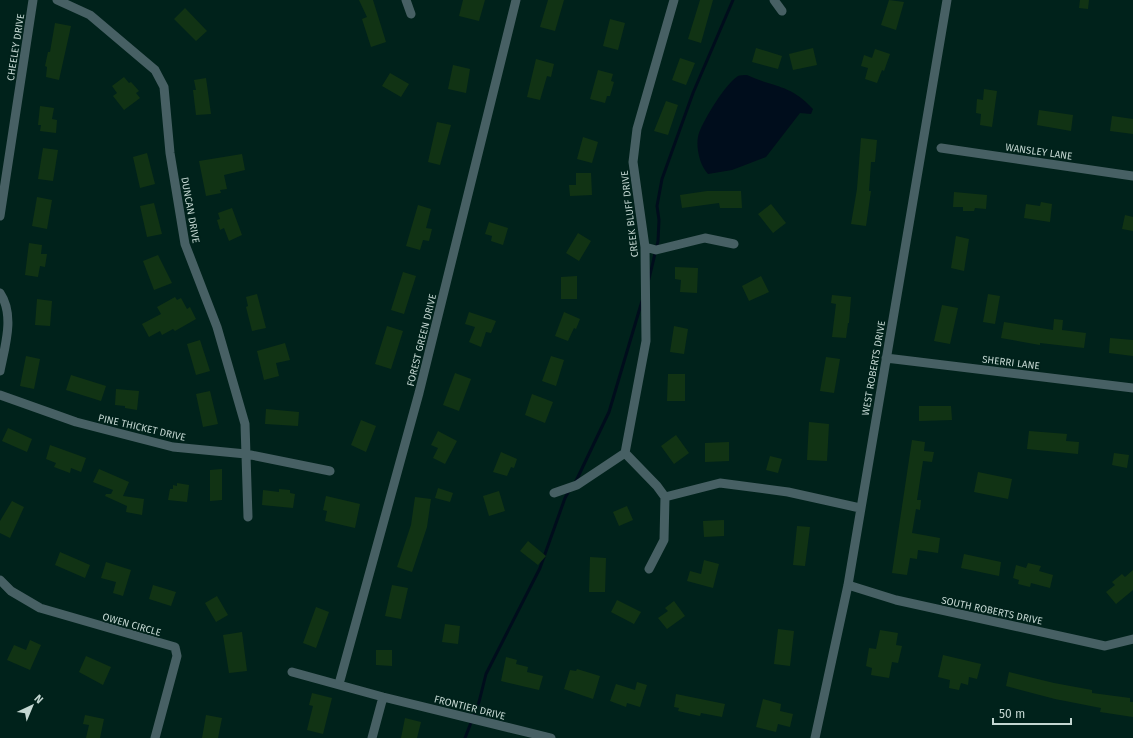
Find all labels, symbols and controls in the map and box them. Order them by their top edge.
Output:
street label: CHEELEY DRIVE [5,13,27,82]
street label: WANSLEY LANE [1005,141,1073,163]
street label: CREEK BLUFF DRIVE [619,170,641,258]
street label: DUNCAN DRIVE [178,176,202,244]
street label: FOREST GREEN DRIVE [405,293,439,388]
street label: WEST ROBERTS DRIVE [860,320,888,417]
street label: SHERRI LANE [981,353,1040,372]
street label: PINE THICKET DRIVE [97,412,187,444]
street label: SOUTH ROBERTS DRIVE [940,594,1044,628]
street label: OWEN CIRCLE [101,611,162,639]
north arrow [12,686,52,726]
text: N [31,692,46,706]
street label: FRONTIER DRIVE [433,693,507,723]
scale bar [993,700,1071,726]
text: 50 m [999,707,1025,721]

